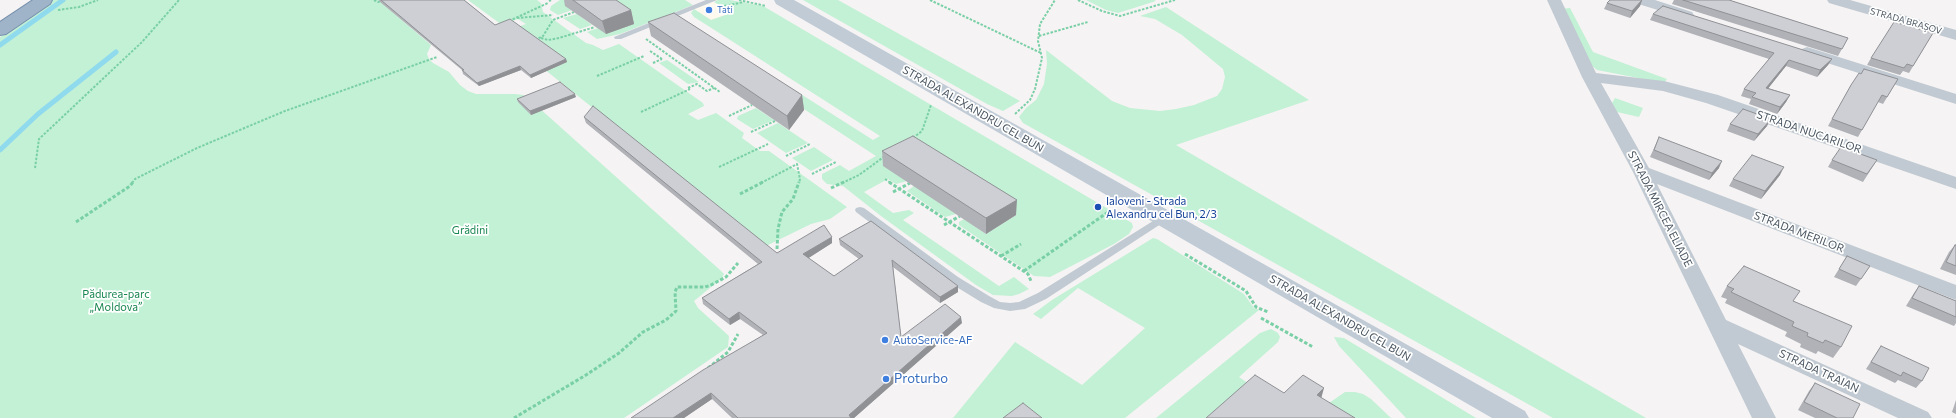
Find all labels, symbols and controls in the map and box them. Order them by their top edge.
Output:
marker: Tati [704,5,714,15]
place label: Tati [717,5,733,15]
street label: STRADA BRAȘOV [1869,6,1943,36]
street label: STRADA ALEXANDRU CEL BUN [900,63,1046,155]
street label: STRADA NUCARILOR [1755,108,1863,156]
street label: STRADA MIRCEA ELIADE [1625,149,1695,269]
place label: Ialoveni - Strada Alexandru cel Bun, 2/3 [1106,194,1217,220]
marker: Ialoveni - Strada Alexandru cel Bun, 2/3 [1093,202,1103,212]
street label: STRADA MERILOR [1752,209,1846,255]
park label: Grădini [452,223,488,237]
street label: STRADA ALEXANDRU CEL BUN [1267,272,1413,364]
park label: Pădurea-parc „Moldova” [82,287,150,313]
place label: AutoService-AF [893,333,972,347]
marker: AutoService-AF [880,335,890,345]
street label: STRADA TRAIAN [1777,347,1861,395]
place label: Proturbo [894,371,948,387]
marker: Proturbo [881,374,891,384]

